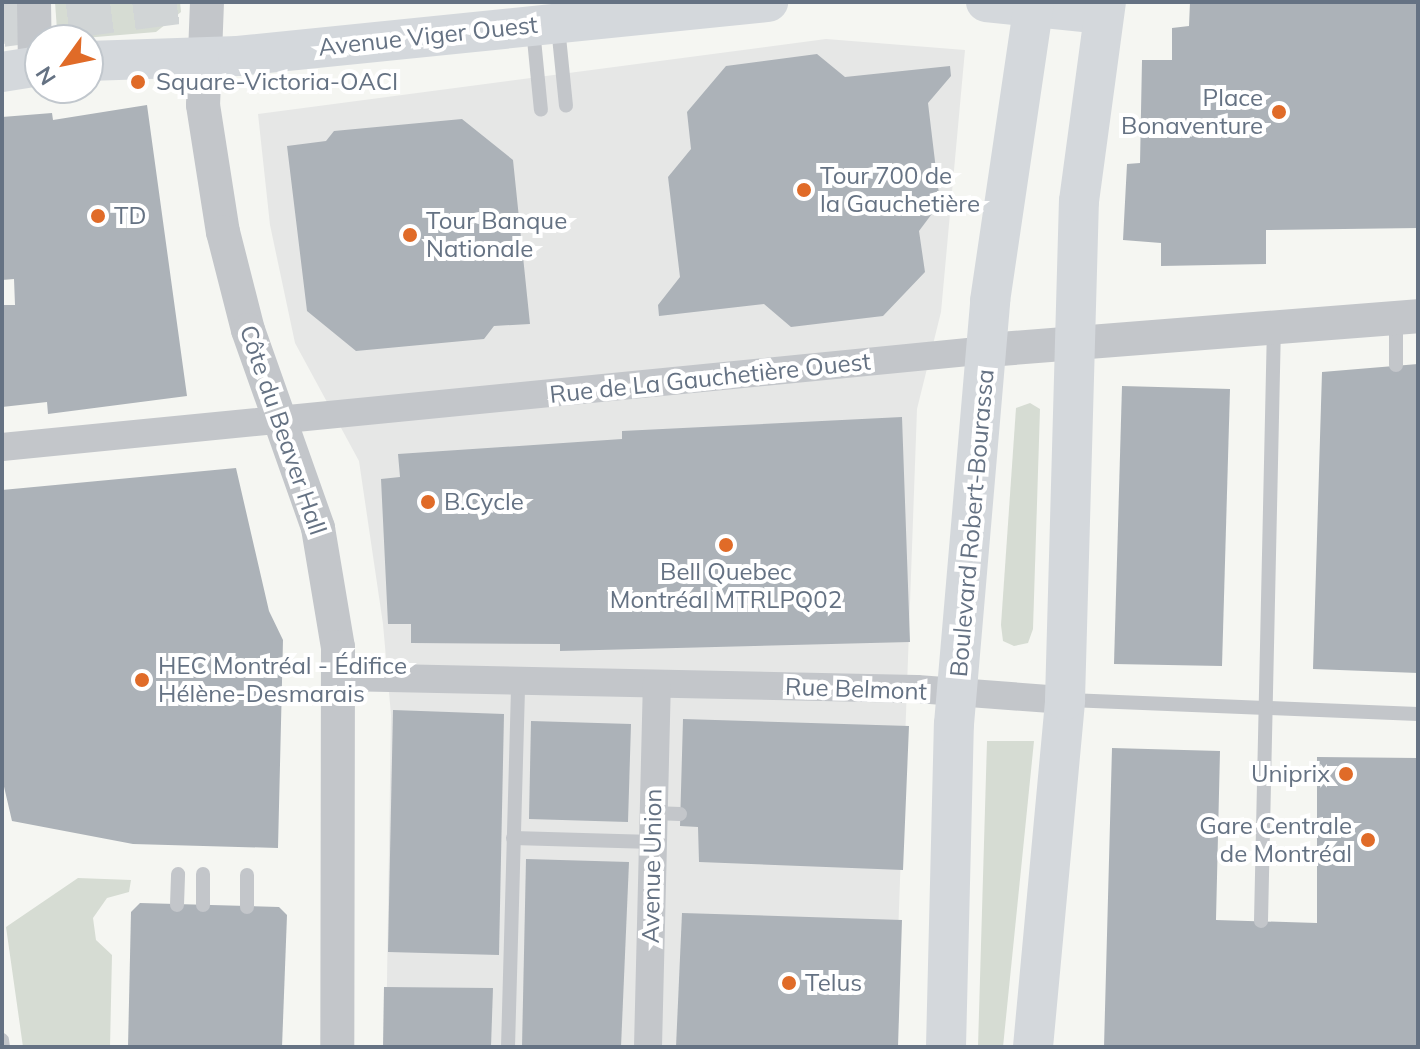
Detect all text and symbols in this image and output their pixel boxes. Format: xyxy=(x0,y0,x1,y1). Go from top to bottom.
street label: Avenue Viger Ouest xyxy=(317,10,539,62)
north arrow xyxy=(24,24,104,104)
text: N xyxy=(29,61,62,91)
place label: Square-Victoria-OACI xyxy=(156,68,398,96)
marker: Square-Victoria-OACI xyxy=(127,71,149,93)
place label: Place Bonaventure xyxy=(1121,84,1263,140)
marker: Place Bonaventure xyxy=(1270,103,1288,121)
place label: Tour 700 de la Gauchetière xyxy=(820,162,980,218)
marker: Tour 700 de la Gauchetière xyxy=(795,181,813,199)
place label: TD xyxy=(114,202,146,230)
marker: TD xyxy=(89,207,107,225)
place label: Tour Banque Nationale xyxy=(426,207,567,263)
marker: Tour Banque Nationale xyxy=(401,226,419,244)
street label: Côte du Beaver Hall xyxy=(234,321,332,539)
street label: Rue de La Gauchetière Ouest xyxy=(548,347,872,409)
street label: Boulevard Robert-Bourassa xyxy=(944,368,1000,678)
place label: B.Cycle xyxy=(444,488,524,516)
marker: B.Cycle xyxy=(419,493,437,511)
marker: Bell Quebec Montréal MTRLPQ02 xyxy=(717,536,735,554)
place label: Bell Quebec Montréal MTRLPQ02 xyxy=(610,558,842,614)
place label: HEC Montréal - Édifice Hélène-Desmarais xyxy=(158,652,407,708)
marker: HEC Montréal - Édifice Hélène-Desmarais xyxy=(133,671,151,689)
street label: Rue Belmont xyxy=(784,672,928,706)
place label: Uniprix xyxy=(1251,760,1330,788)
marker: Uniprix xyxy=(1337,765,1355,783)
street label: Avenue Union xyxy=(636,788,668,944)
place label: Gare Centrale de Montréal xyxy=(1199,812,1352,868)
marker: Gare Centrale de Montréal xyxy=(1359,831,1377,849)
place label: Telus xyxy=(805,969,862,997)
marker: Telus xyxy=(780,974,798,992)

